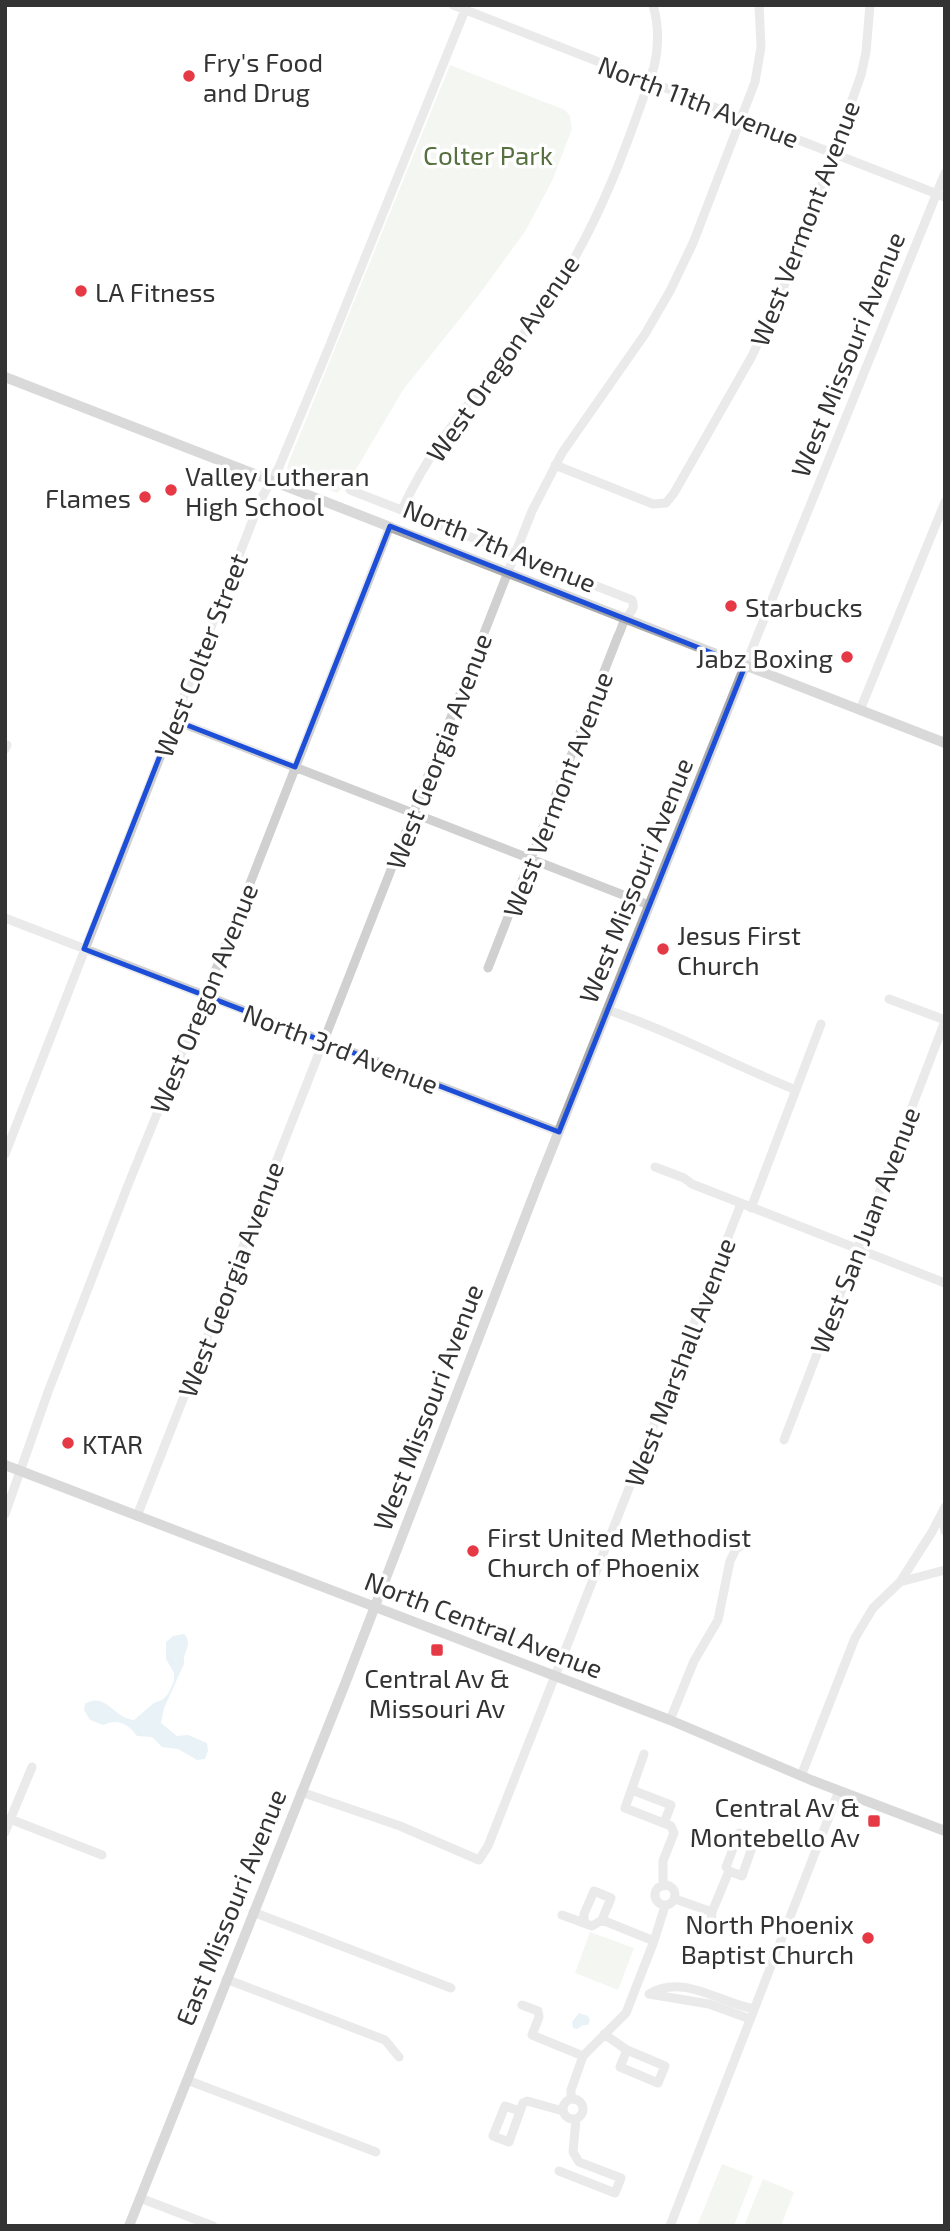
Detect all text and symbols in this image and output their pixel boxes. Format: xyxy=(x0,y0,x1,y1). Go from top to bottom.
place label: Fry's Food and Drug xyxy=(203,46,323,107)
street label: North 11th Avenue xyxy=(594,48,804,154)
marker: Fry's Food and Drug xyxy=(181,68,197,84)
street label: West Vermont Avenue xyxy=(743,96,865,350)
park label: Colter Park xyxy=(423,139,553,170)
street label: West Missouri Avenue xyxy=(784,227,910,481)
street label: West Oregon Avenue xyxy=(419,249,585,467)
place label: LA Fitness xyxy=(95,276,216,307)
marker: LA Fitness xyxy=(73,283,89,299)
place label: Valley Lutheran High School xyxy=(185,460,370,521)
place label: Flames xyxy=(45,482,131,513)
marker: Valley Lutheran High School xyxy=(163,482,179,498)
marker: Flames xyxy=(137,489,153,505)
street label: North 7th Avenue xyxy=(399,492,601,598)
street label: West Colter Street xyxy=(147,549,253,761)
place label: Starbucks xyxy=(745,591,863,622)
marker: Starbucks xyxy=(723,598,739,614)
street label: West Georgia Avenue xyxy=(379,629,497,873)
place label: Jabz Boxing xyxy=(696,642,833,673)
marker: Jabz Boxing xyxy=(839,649,855,665)
street label: West Vermont Avenue xyxy=(496,667,618,921)
street label: West Missouri Avenue xyxy=(572,753,698,1007)
street label: West Oregon Avenue xyxy=(143,879,263,1117)
place label: Jesus First Church xyxy=(677,919,801,980)
marker: Jesus First Church xyxy=(655,941,671,957)
street label: North 3rd Avenue xyxy=(239,997,443,1099)
street label: West San Juan Avenue xyxy=(803,1102,925,1358)
street label: West Georgia Avenue xyxy=(171,1157,289,1401)
street label: West Marshall Avenue xyxy=(617,1233,741,1491)
street label: West Missouri Avenue xyxy=(366,1279,488,1535)
place label: KTAR xyxy=(82,1428,143,1459)
marker: KTAR xyxy=(60,1435,76,1451)
place label: First United Methodist Church of Phoenix xyxy=(487,1521,751,1582)
marker: First United Methodist Church of Phoenix xyxy=(465,1543,481,1559)
street label: North Central Avenue xyxy=(361,1564,607,1684)
marker: Central Av & Missouri Av xyxy=(429,1642,445,1658)
place label: Central Av & Missouri Av xyxy=(364,1662,510,1723)
street label: East Missouri Avenue xyxy=(168,1784,292,2030)
place label: Central Av & Montebello Av xyxy=(690,1791,860,1852)
marker: Central Av & Montebello Av xyxy=(866,1813,882,1829)
place label: North Phoenix Baptist Church xyxy=(681,1908,854,1969)
marker: North Phoenix Baptist Church xyxy=(860,1930,876,1946)

